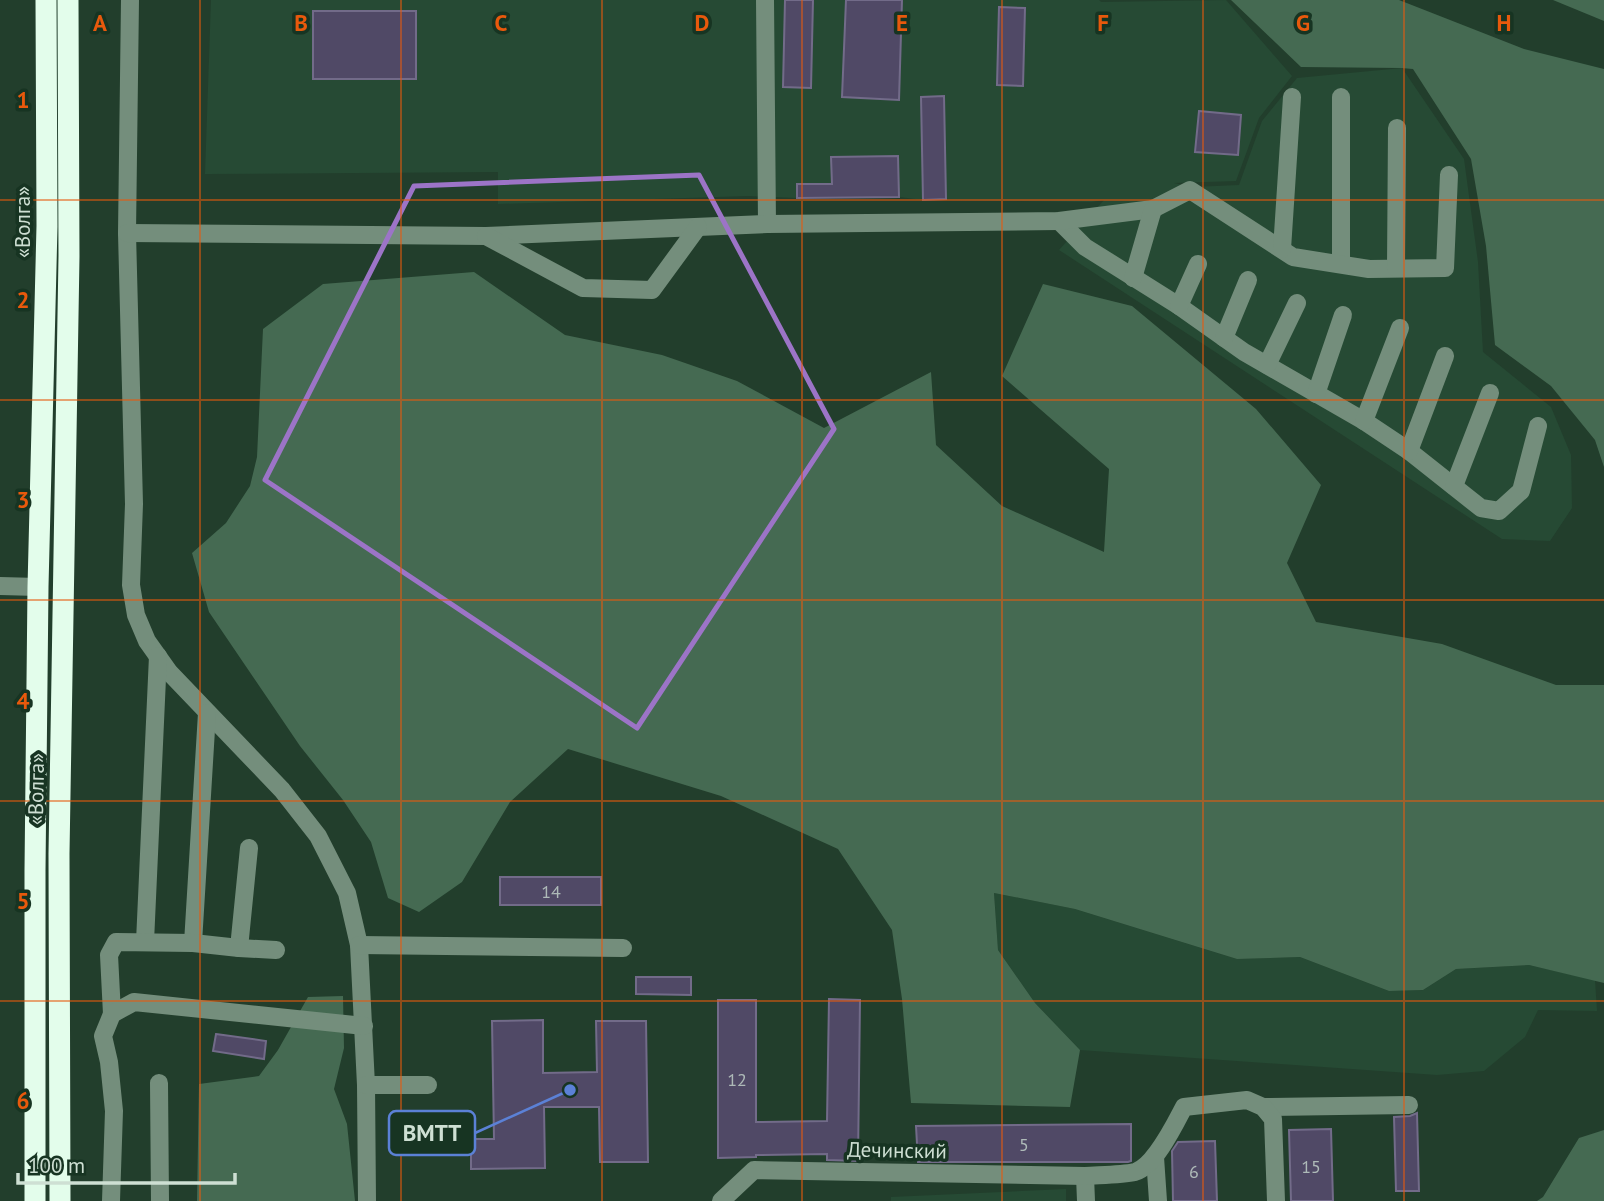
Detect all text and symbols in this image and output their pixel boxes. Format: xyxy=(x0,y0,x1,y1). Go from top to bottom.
text: A xyxy=(93,8,107,37)
text: B xyxy=(294,8,308,37)
text: C xyxy=(495,8,508,37)
text: D xyxy=(695,8,709,37)
text: E xyxy=(896,8,908,37)
text: F xyxy=(1097,8,1109,37)
text: G xyxy=(1296,8,1310,37)
text: H xyxy=(1497,8,1511,37)
text: 1 xyxy=(16,85,30,114)
street label: «Волга» xyxy=(9,186,36,258)
text: 2 xyxy=(16,285,30,314)
text: 3 xyxy=(16,485,30,514)
text: 4 xyxy=(16,686,30,715)
street label: «Волга» xyxy=(22,753,50,825)
house number: 14 xyxy=(541,880,561,903)
text: 5 xyxy=(16,886,30,915)
house number: 12 xyxy=(727,1068,747,1091)
text: 6 xyxy=(16,1086,30,1115)
callout: ВМТТ xyxy=(389,1111,475,1155)
text: ВМТТ xyxy=(403,1118,461,1147)
house number: 5 xyxy=(1019,1133,1029,1156)
street label: Дечинский xyxy=(847,1136,947,1164)
scale bar xyxy=(18,1142,234,1186)
text: 100 m xyxy=(28,1152,85,1179)
house number: 15 xyxy=(1301,1155,1321,1178)
house number: 6 xyxy=(1189,1160,1199,1183)

